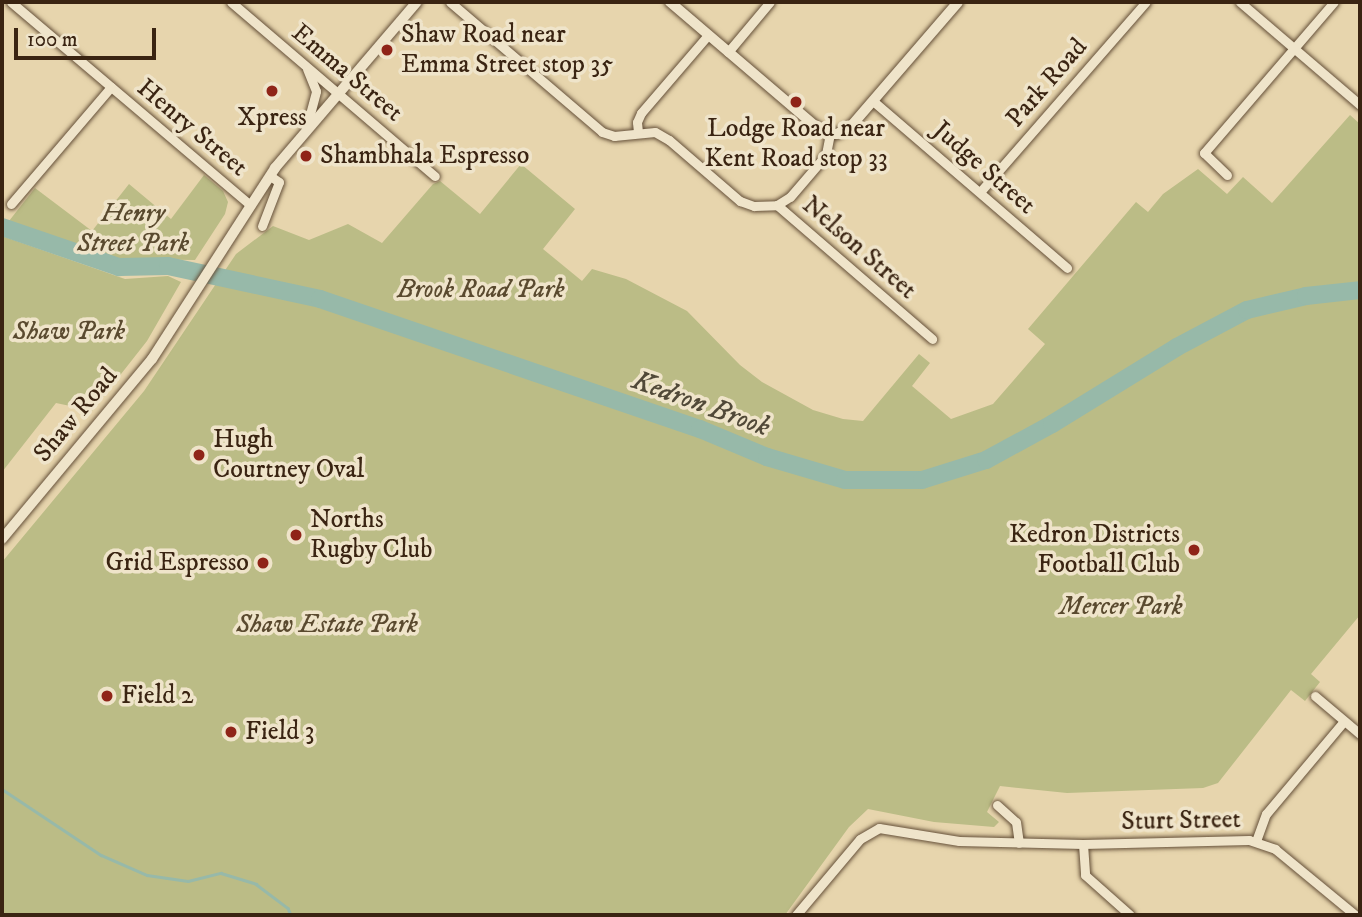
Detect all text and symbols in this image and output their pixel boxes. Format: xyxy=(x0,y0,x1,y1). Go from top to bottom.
scale bar xyxy=(18,14,159,58)
street label: Emma Street xyxy=(285,17,409,129)
place label: Shaw Road near Emma Street stop 35 xyxy=(401,19,613,80)
text: 100 m xyxy=(27,27,78,53)
street label: Park Road xyxy=(1000,32,1094,134)
marker: Shaw Road near Emma Street stop 35 xyxy=(379,42,395,58)
street label: Henry Street xyxy=(130,73,254,183)
marker: Xpress xyxy=(264,83,280,99)
marker: Lodge Road near Kent Road stop 33 xyxy=(788,94,804,110)
place label: Xpress xyxy=(237,102,307,134)
place label: Lodge Road near Kent Road stop 33 xyxy=(704,113,888,174)
street label: Judge Street xyxy=(926,115,1042,221)
place label: Shambhala Espresso xyxy=(320,140,529,172)
marker: Shambhala Espresso xyxy=(298,148,314,164)
street label: Nelson Street xyxy=(795,190,923,306)
park label: Henry Street Park xyxy=(77,198,189,260)
park label: Brook Road Park xyxy=(397,274,565,306)
park label: Shaw Park xyxy=(13,316,125,348)
street label: Shaw Road xyxy=(27,361,125,469)
water label: Kedron Brook xyxy=(628,364,774,444)
place label: Hugh Courtney Oval xyxy=(213,424,364,486)
marker: Hugh Courtney Oval xyxy=(191,447,207,463)
place label: Norths Rugby Club xyxy=(310,504,432,566)
place label: Kedron Districts Football Club xyxy=(1009,519,1180,580)
marker: Norths Rugby Club xyxy=(288,527,304,543)
marker: Kedron Districts Football Club xyxy=(1186,542,1202,558)
place label: Grid Espresso xyxy=(105,547,249,579)
marker: Grid Espresso xyxy=(255,555,271,571)
park label: Mercer Park xyxy=(1059,591,1183,623)
park label: Shaw Estate Park xyxy=(236,609,418,641)
place label: Field 2 xyxy=(121,680,194,712)
marker: Field 2 xyxy=(99,688,115,704)
place label: Field 3 xyxy=(245,716,314,748)
marker: Field 3 xyxy=(223,724,239,740)
street label: Sturt Street xyxy=(1121,804,1241,838)

